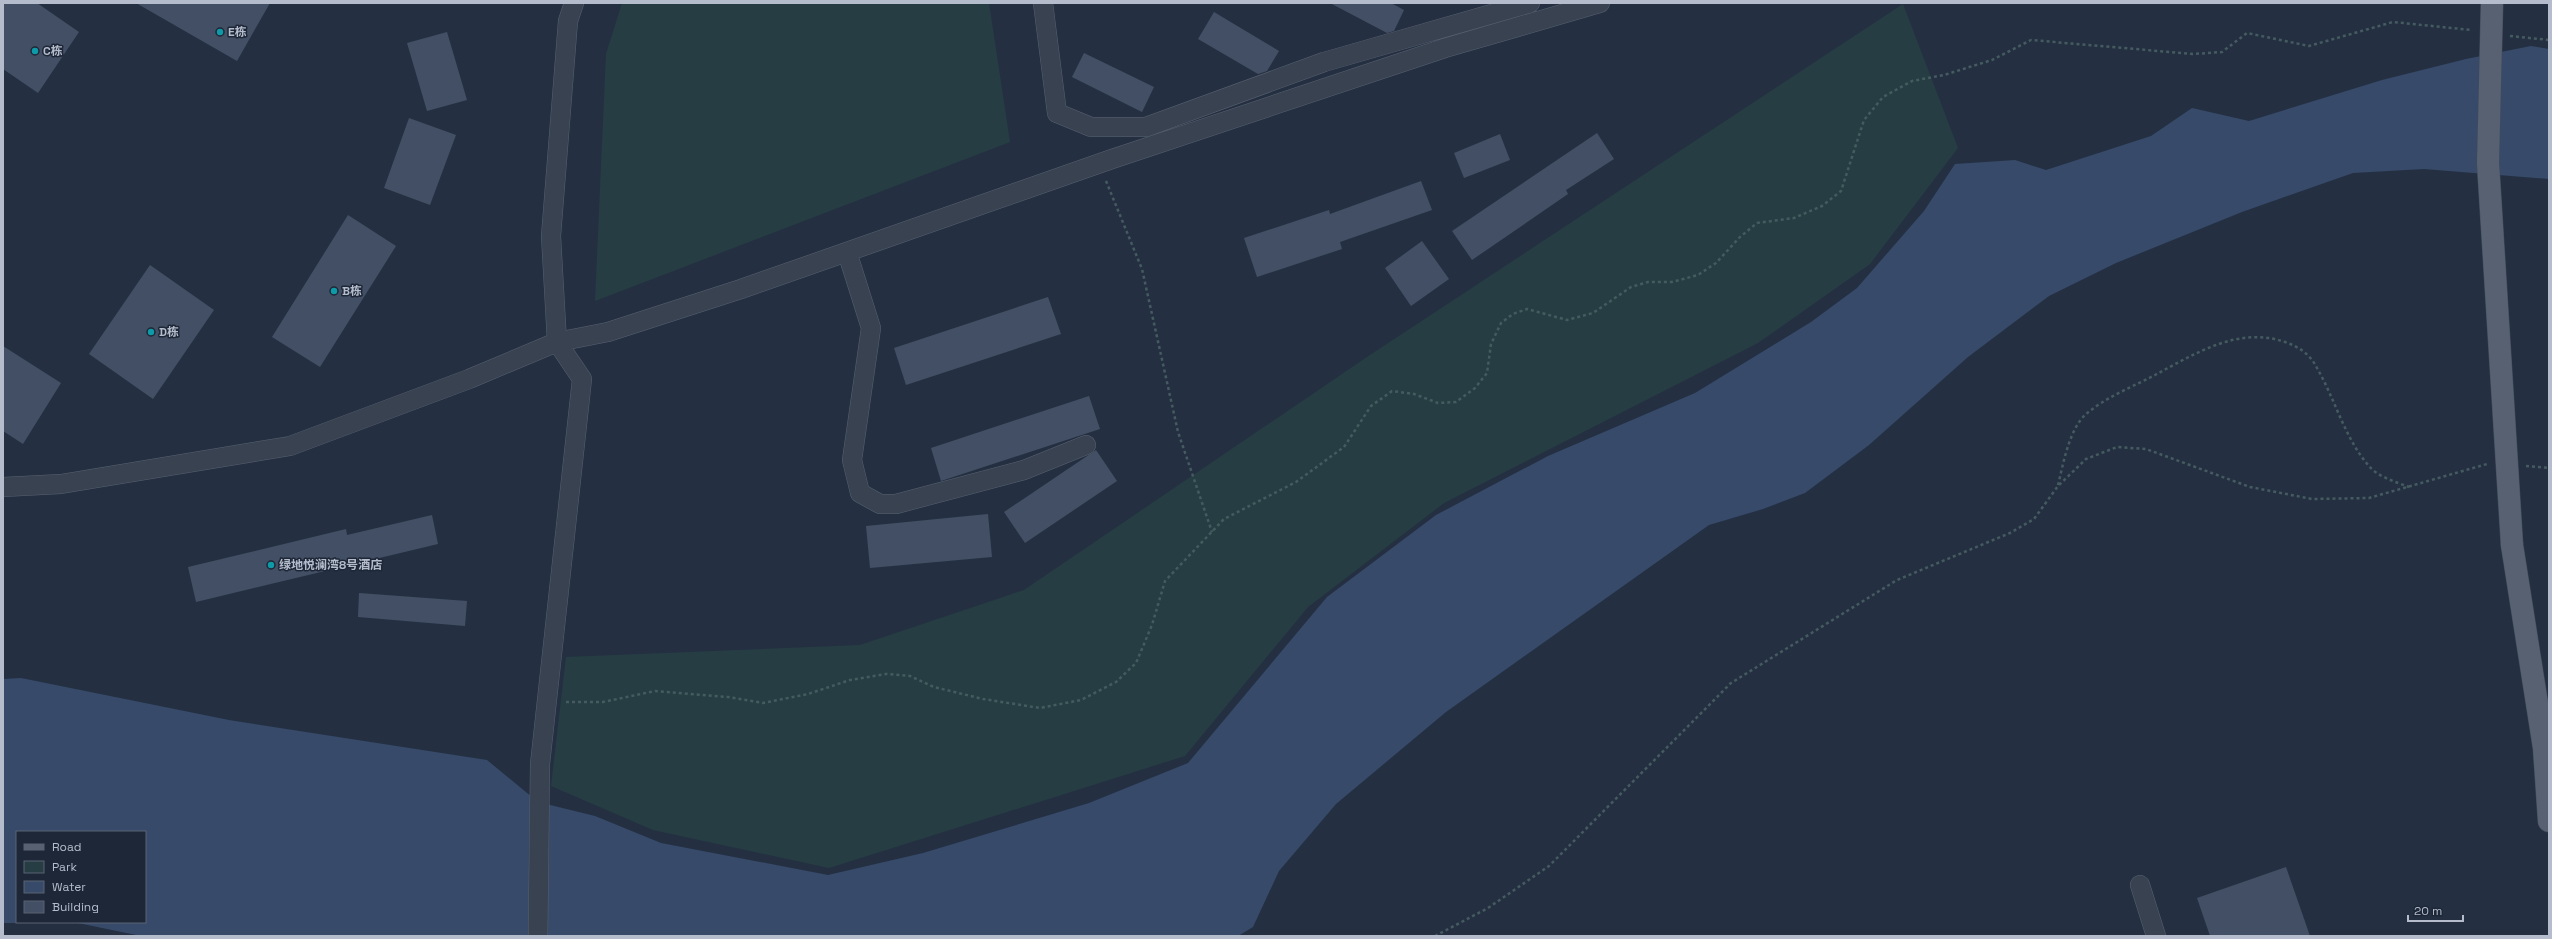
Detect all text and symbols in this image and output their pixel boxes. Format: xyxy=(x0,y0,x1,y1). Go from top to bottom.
place label: E栋 xyxy=(228,24,247,40)
marker: E栋 xyxy=(215,27,225,37)
place label: C栋 xyxy=(43,43,63,59)
marker: C栋 xyxy=(30,46,40,56)
place label: B栋 xyxy=(342,283,362,299)
marker: B栋 xyxy=(329,286,339,296)
place label: D栋 xyxy=(159,324,179,340)
marker: D栋 xyxy=(146,327,156,337)
place label: 绿地悦澜湾8号酒店 xyxy=(279,557,382,573)
marker: 绿地悦澜湾8号酒店 xyxy=(266,560,276,570)
legend xyxy=(16,831,146,923)
text: Road xyxy=(52,839,81,855)
text: Park xyxy=(52,859,77,875)
text: Water xyxy=(52,879,86,895)
scale bar xyxy=(2408,897,2463,923)
text: Building xyxy=(52,899,99,915)
text: 20 m xyxy=(2414,903,2442,919)

